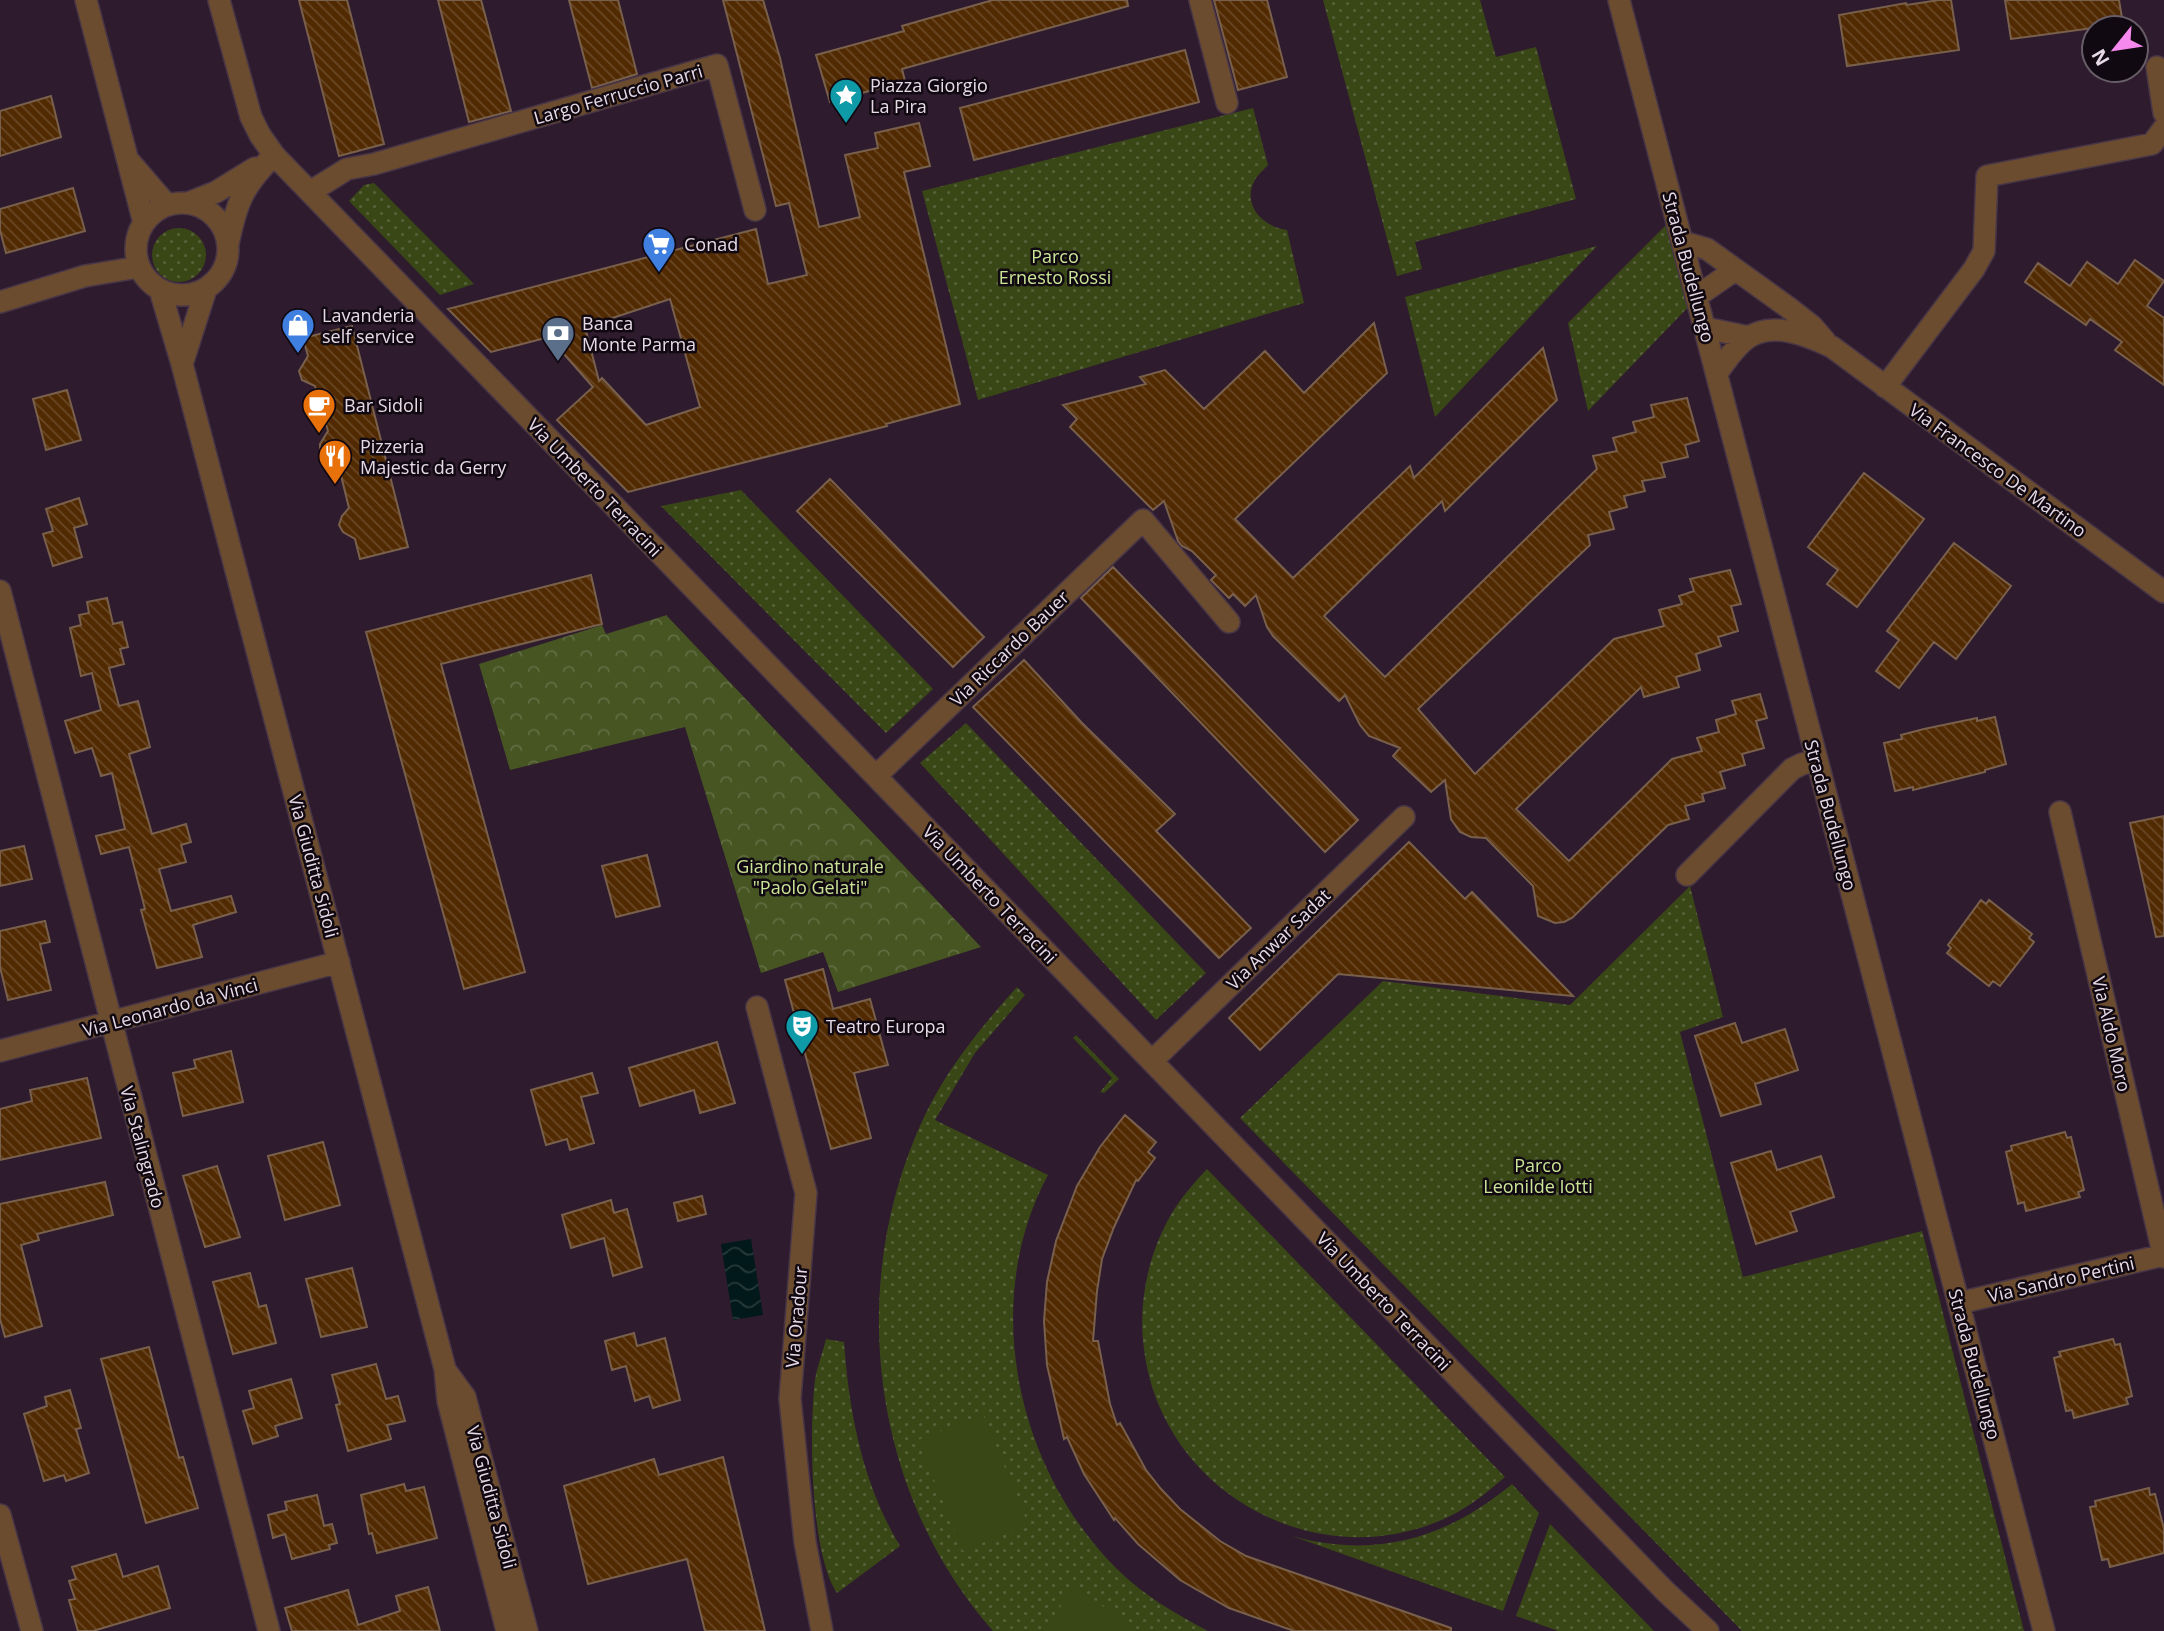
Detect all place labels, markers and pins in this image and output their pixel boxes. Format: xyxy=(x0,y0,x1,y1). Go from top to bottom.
place label: Piazza Giorgio La Pira xyxy=(870,73,988,118)
place icon: Piazza Giorgio La Pira xyxy=(827,76,865,125)
supermarket icon: Conad xyxy=(640,225,678,274)
place label: Conad xyxy=(684,232,738,256)
place label: Lavanderia self service xyxy=(322,303,414,348)
shop icon: Lavanderia self service xyxy=(279,306,317,355)
place label: Banca Monte Parma xyxy=(582,311,696,356)
bank icon: Banca Monte Parma xyxy=(539,314,577,363)
cafe icon: Bar Sidoli xyxy=(300,386,338,435)
place label: Bar Sidoli xyxy=(344,393,423,417)
place label: Pizzeria Majestic da Gerry xyxy=(360,434,507,479)
restaurant icon: Pizzeria Majestic da Gerry xyxy=(316,437,354,486)
theatre icon: Teatro Europa xyxy=(783,1007,821,1056)
place label: Teatro Europa xyxy=(826,1014,946,1038)

